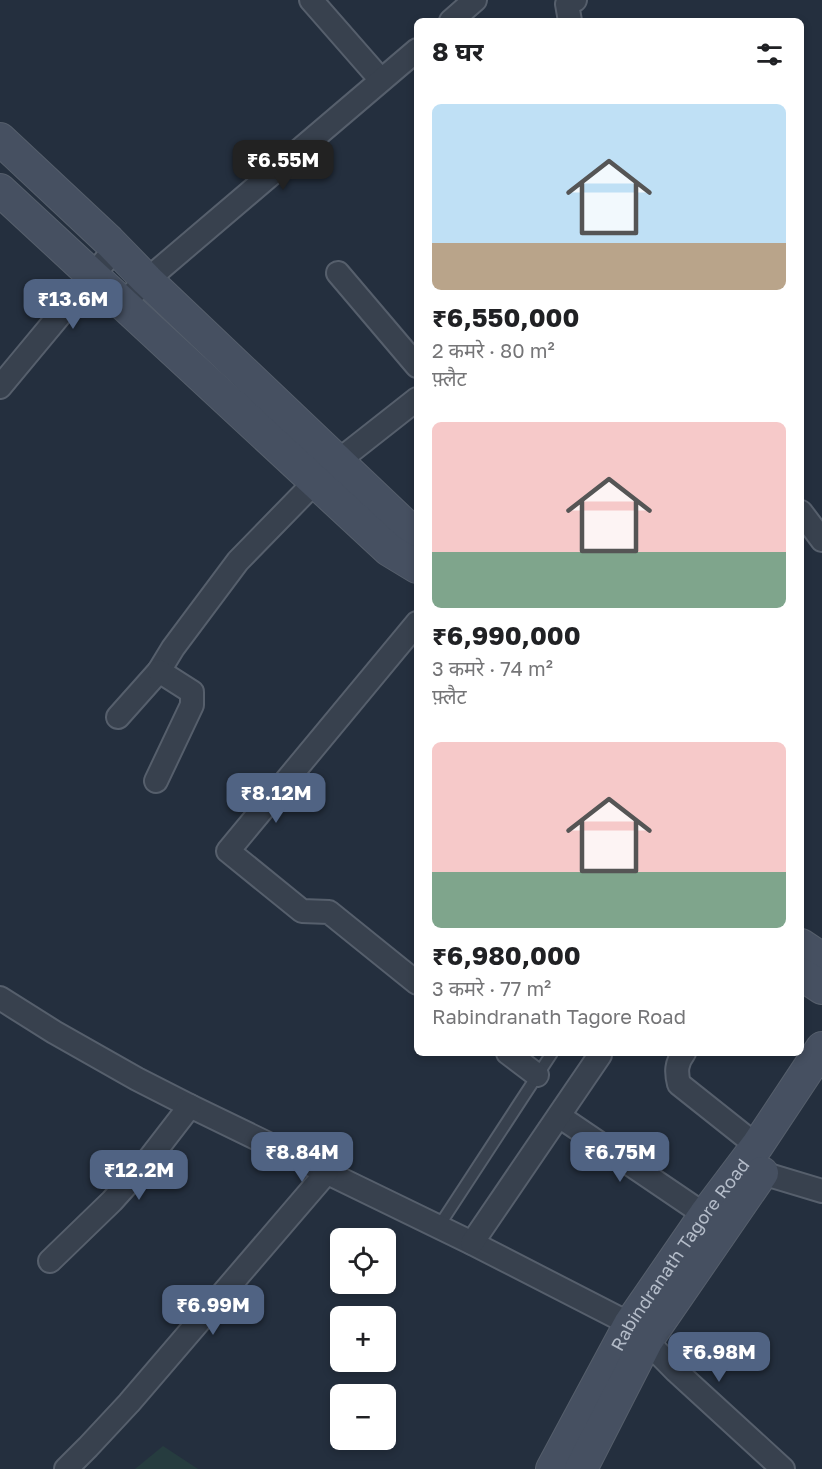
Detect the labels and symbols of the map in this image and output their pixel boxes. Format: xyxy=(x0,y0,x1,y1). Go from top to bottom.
pin: ₹6.55M xyxy=(234,140,332,191)
pin: ₹13.6M xyxy=(24,279,122,330)
pin: ₹8.12M xyxy=(227,773,325,824)
pin: ₹8.84M xyxy=(253,1132,351,1183)
pin: ₹6.75M xyxy=(571,1132,669,1183)
pin: ₹12.2M xyxy=(90,1150,188,1201)
street label: Rabindranath Tagore Road xyxy=(606,1154,754,1354)
pin: ₹6.99M xyxy=(164,1285,262,1336)
pin: ₹6.98M xyxy=(670,1332,768,1383)

